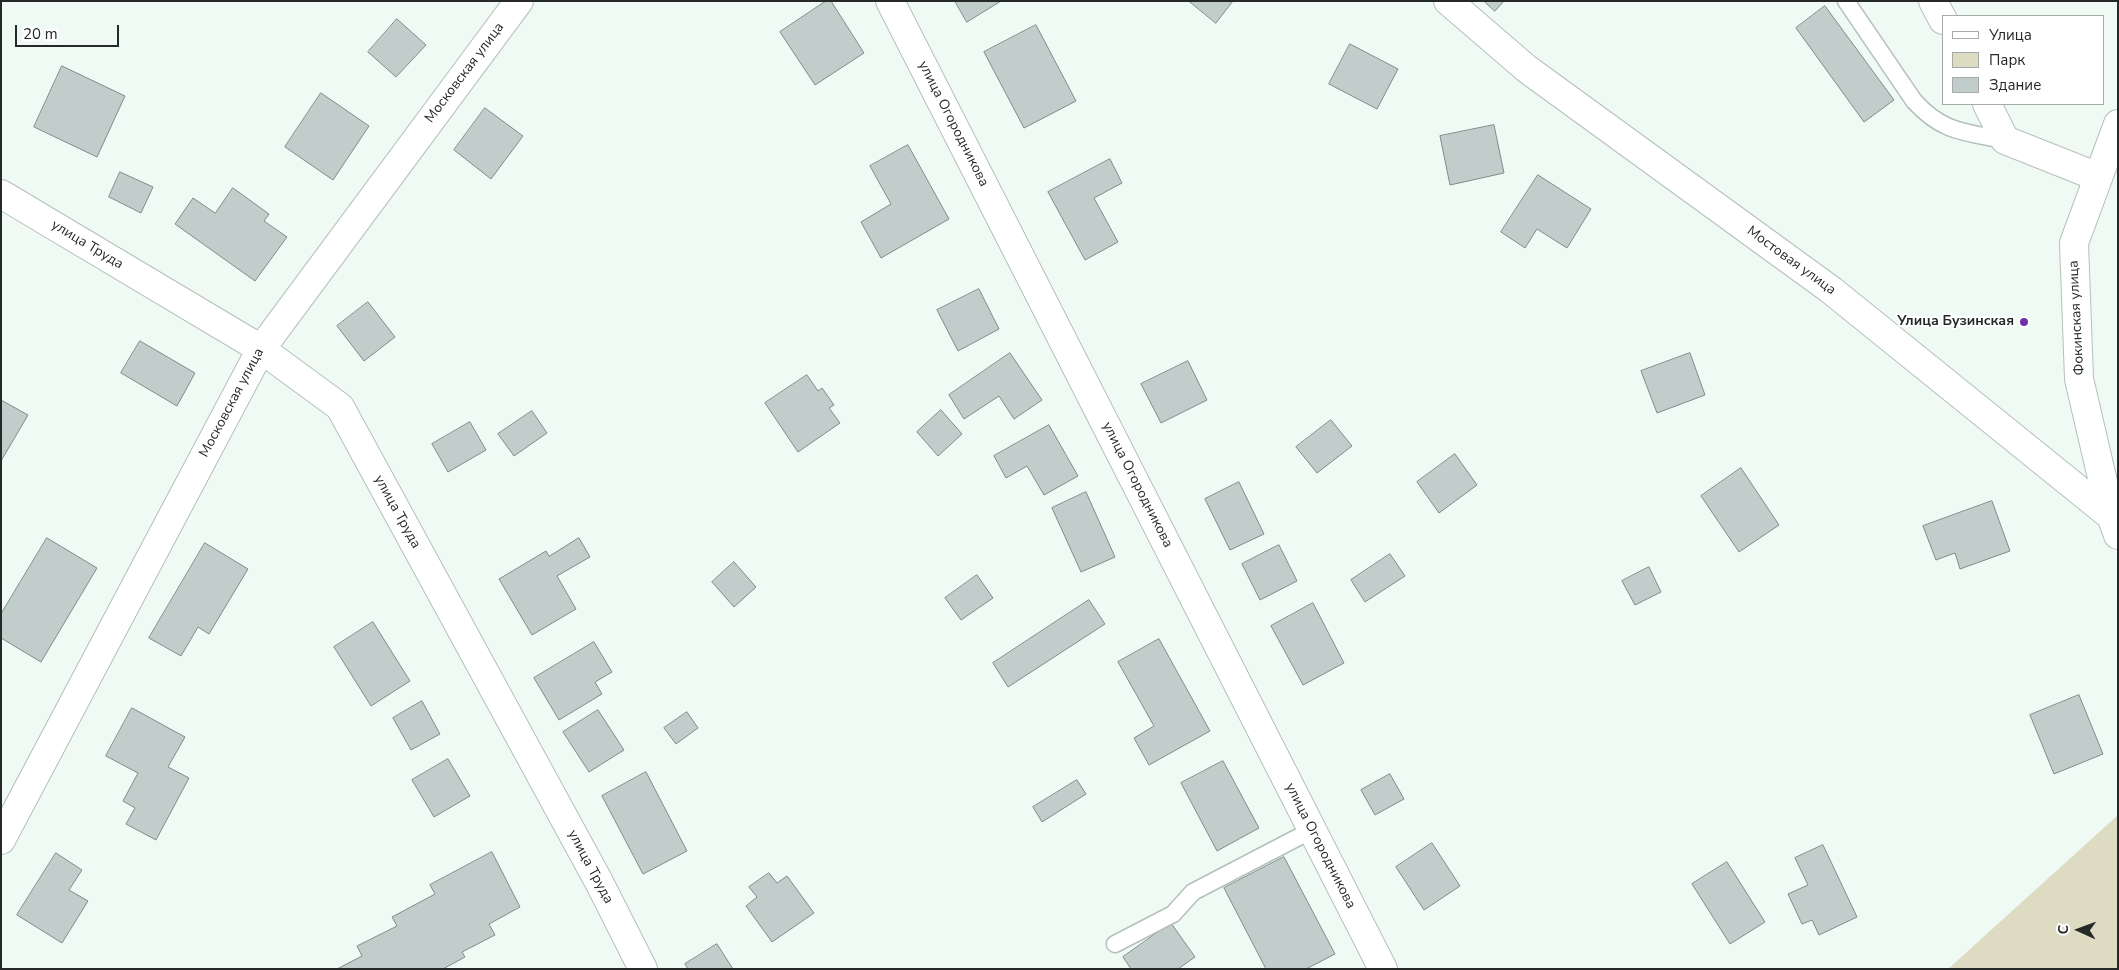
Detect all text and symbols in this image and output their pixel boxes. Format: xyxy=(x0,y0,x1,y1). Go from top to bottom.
scale bar xyxy=(18,15,121,47)
legend xyxy=(1942,15,2104,105)
street label: Московская улица xyxy=(422,20,508,126)
text: 20 m xyxy=(23,24,58,44)
text: Улица xyxy=(1989,25,2032,45)
text: Парк xyxy=(1989,50,2025,70)
street label: улица Огородникова xyxy=(914,58,992,190)
text: Здание xyxy=(1989,75,2041,95)
street label: улица Труда xyxy=(48,217,126,273)
street label: Мостовая улица xyxy=(1743,223,1839,299)
street label: Фокинская улица xyxy=(2066,260,2088,376)
place label: Улица Бузинская xyxy=(1897,314,2014,330)
marker: Улица Бузинская xyxy=(2018,316,2030,328)
street label: Московская улица xyxy=(196,346,268,460)
street label: улица Огородникова xyxy=(1098,419,1176,551)
street label: улица Труда xyxy=(370,472,424,552)
street label: улица Огородникова xyxy=(1281,780,1359,912)
street label: улица Труда xyxy=(564,827,616,907)
north arrow xyxy=(2054,905,2104,955)
text: С xyxy=(2054,924,2073,935)

